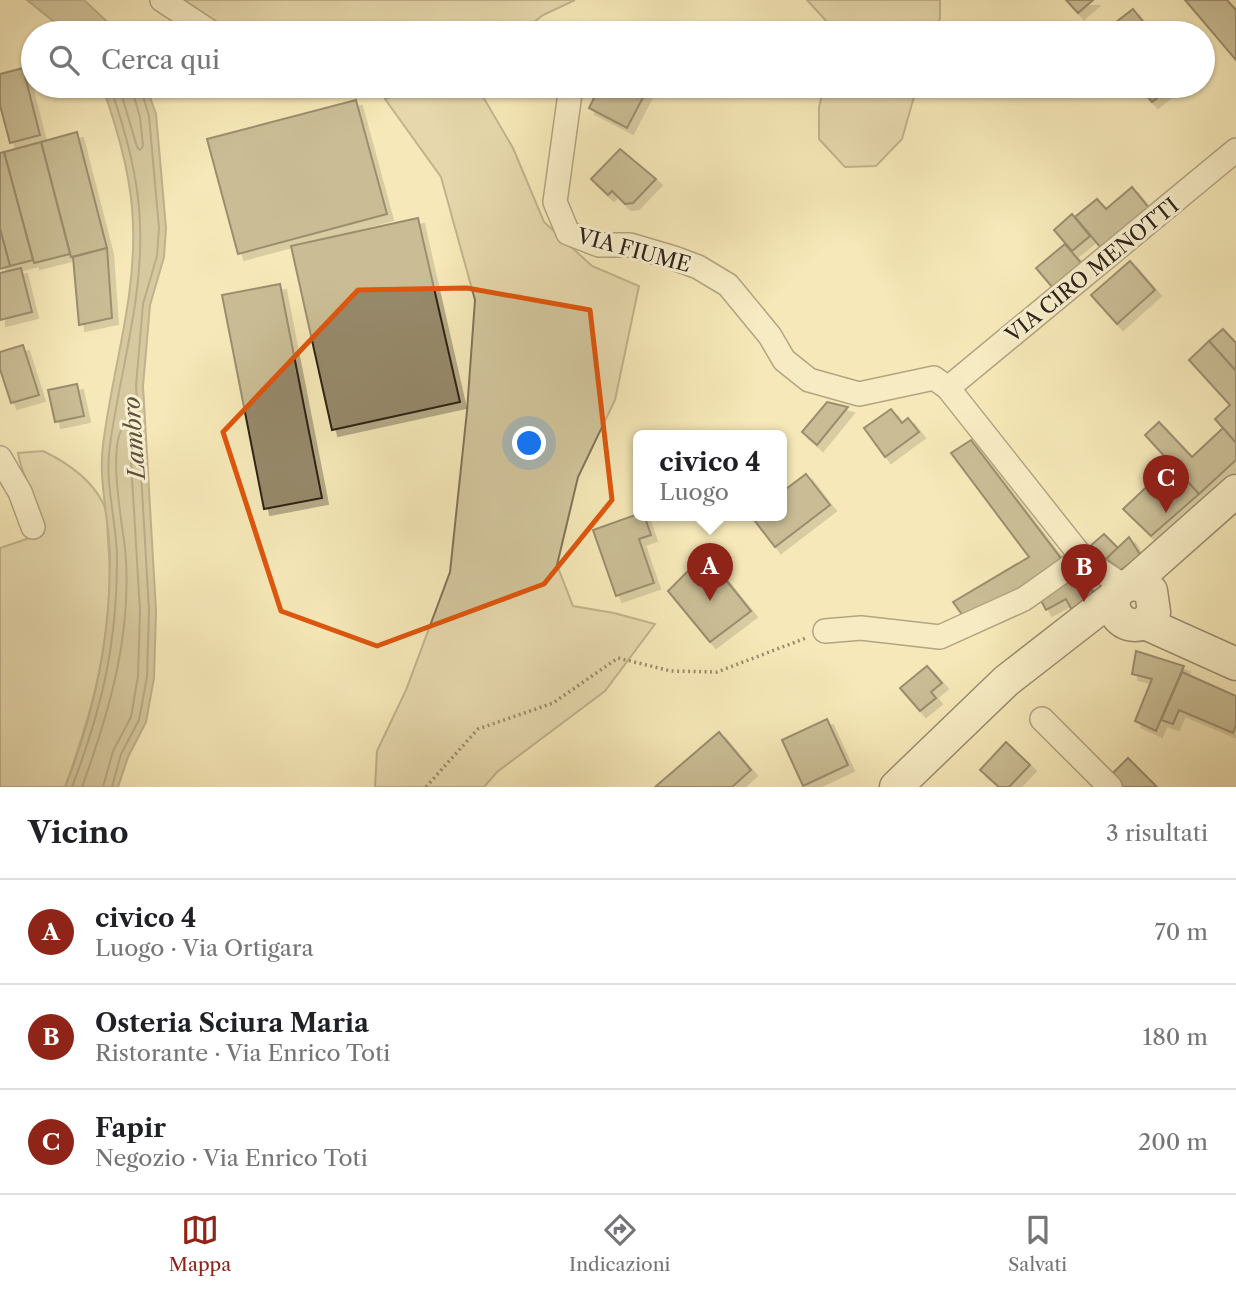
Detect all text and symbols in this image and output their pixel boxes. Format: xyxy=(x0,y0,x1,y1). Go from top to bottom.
search box xyxy=(21,21,1215,98)
icon: search xyxy=(45,41,83,79)
text: Cerca qui xyxy=(101,44,220,76)
street label: VIA CIRO MENOTTI xyxy=(1000,193,1184,348)
street label: VIA FIUME xyxy=(573,223,694,277)
water label: Lambro xyxy=(117,395,151,482)
your location xyxy=(512,426,546,460)
popup xyxy=(633,430,787,521)
text: civico 4 xyxy=(659,446,761,478)
pin: C xyxy=(1143,455,1189,513)
text: Luogo xyxy=(659,478,729,506)
pin: A xyxy=(687,543,733,601)
pin: B xyxy=(1061,544,1107,602)
text: Vicino xyxy=(28,814,128,851)
text: 3 risultati xyxy=(1106,819,1208,847)
text: civico 4 xyxy=(95,902,196,934)
text: A xyxy=(42,918,60,946)
text: 70 m xyxy=(1155,918,1208,946)
text: Luogo · Via Ortigara xyxy=(95,934,314,962)
text: Osteria Sciura Maria xyxy=(95,1007,369,1039)
text: B xyxy=(42,1023,60,1051)
text: 180 m xyxy=(1143,1023,1208,1051)
text: Ristorante · Via Enrico Toti xyxy=(95,1039,390,1067)
text: Fapir xyxy=(95,1112,166,1144)
text: C xyxy=(42,1128,60,1156)
text: 200 m xyxy=(1138,1128,1208,1156)
text: Negozio · Via Enrico Toti xyxy=(95,1144,368,1172)
tab: Mappa xyxy=(169,1211,231,1276)
tab: Indicazioni xyxy=(569,1211,670,1276)
tab: Salvati xyxy=(1008,1211,1067,1276)

